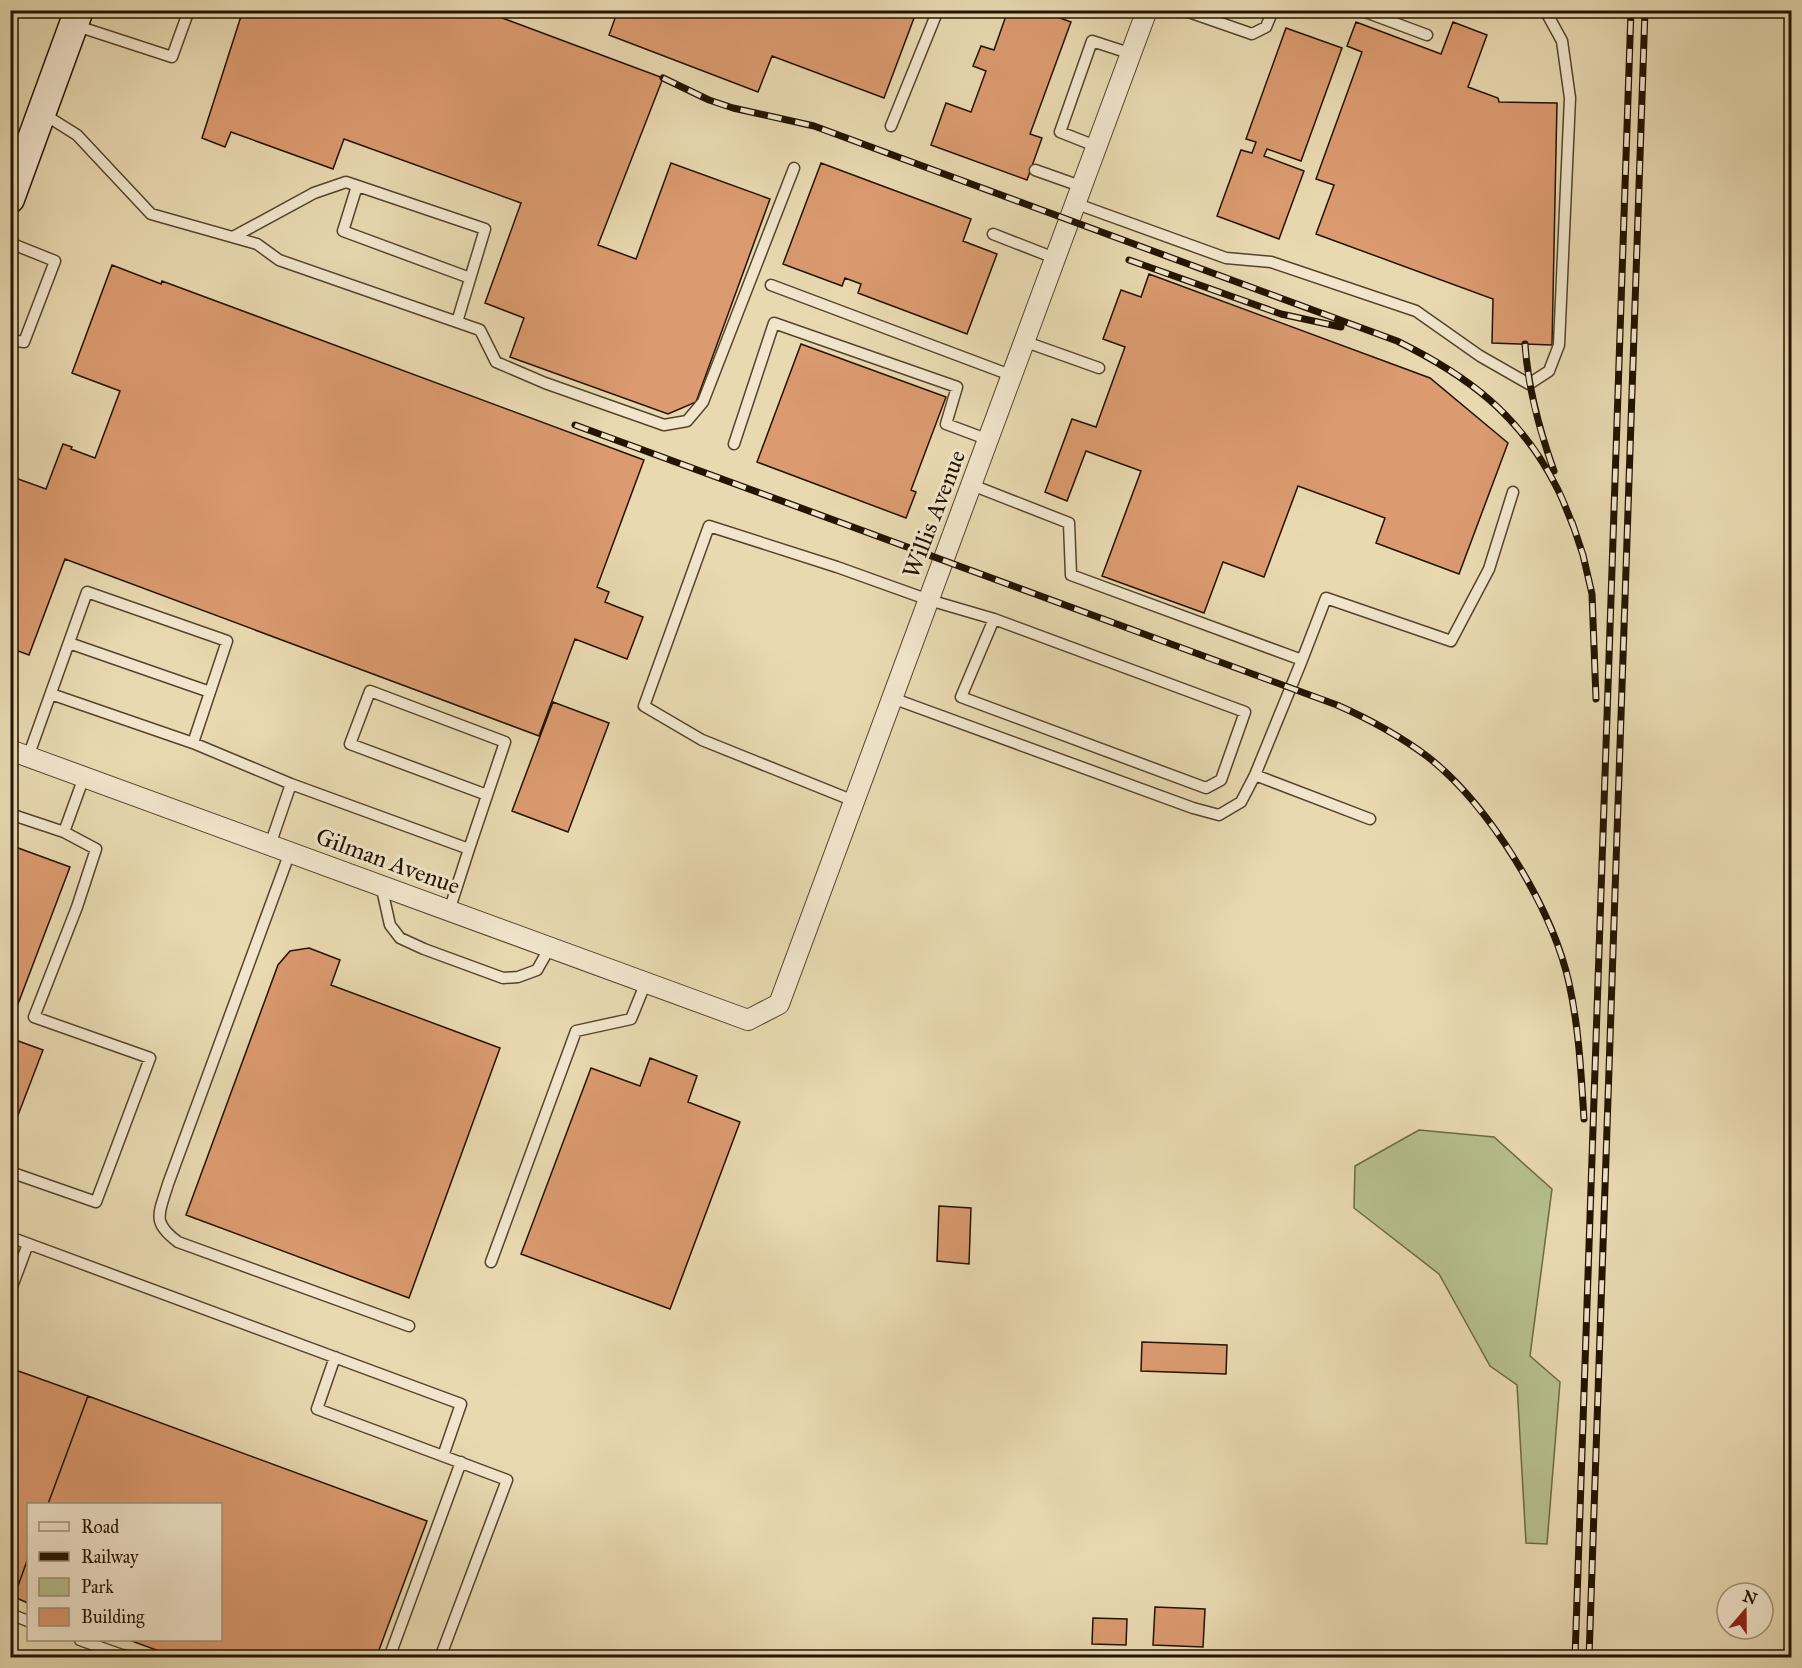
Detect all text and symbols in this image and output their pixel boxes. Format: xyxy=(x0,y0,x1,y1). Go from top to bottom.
street label: Willis Avenue xyxy=(896,446,972,582)
street label: Gilman Avenue xyxy=(312,821,464,901)
legend xyxy=(27,1503,222,1641)
text: Road xyxy=(81,1516,119,1538)
text: Railway xyxy=(81,1546,139,1568)
text: Park xyxy=(81,1576,114,1598)
north arrow xyxy=(1715,1581,1775,1641)
text: N xyxy=(1740,1586,1760,1609)
text: Building xyxy=(81,1606,145,1629)

